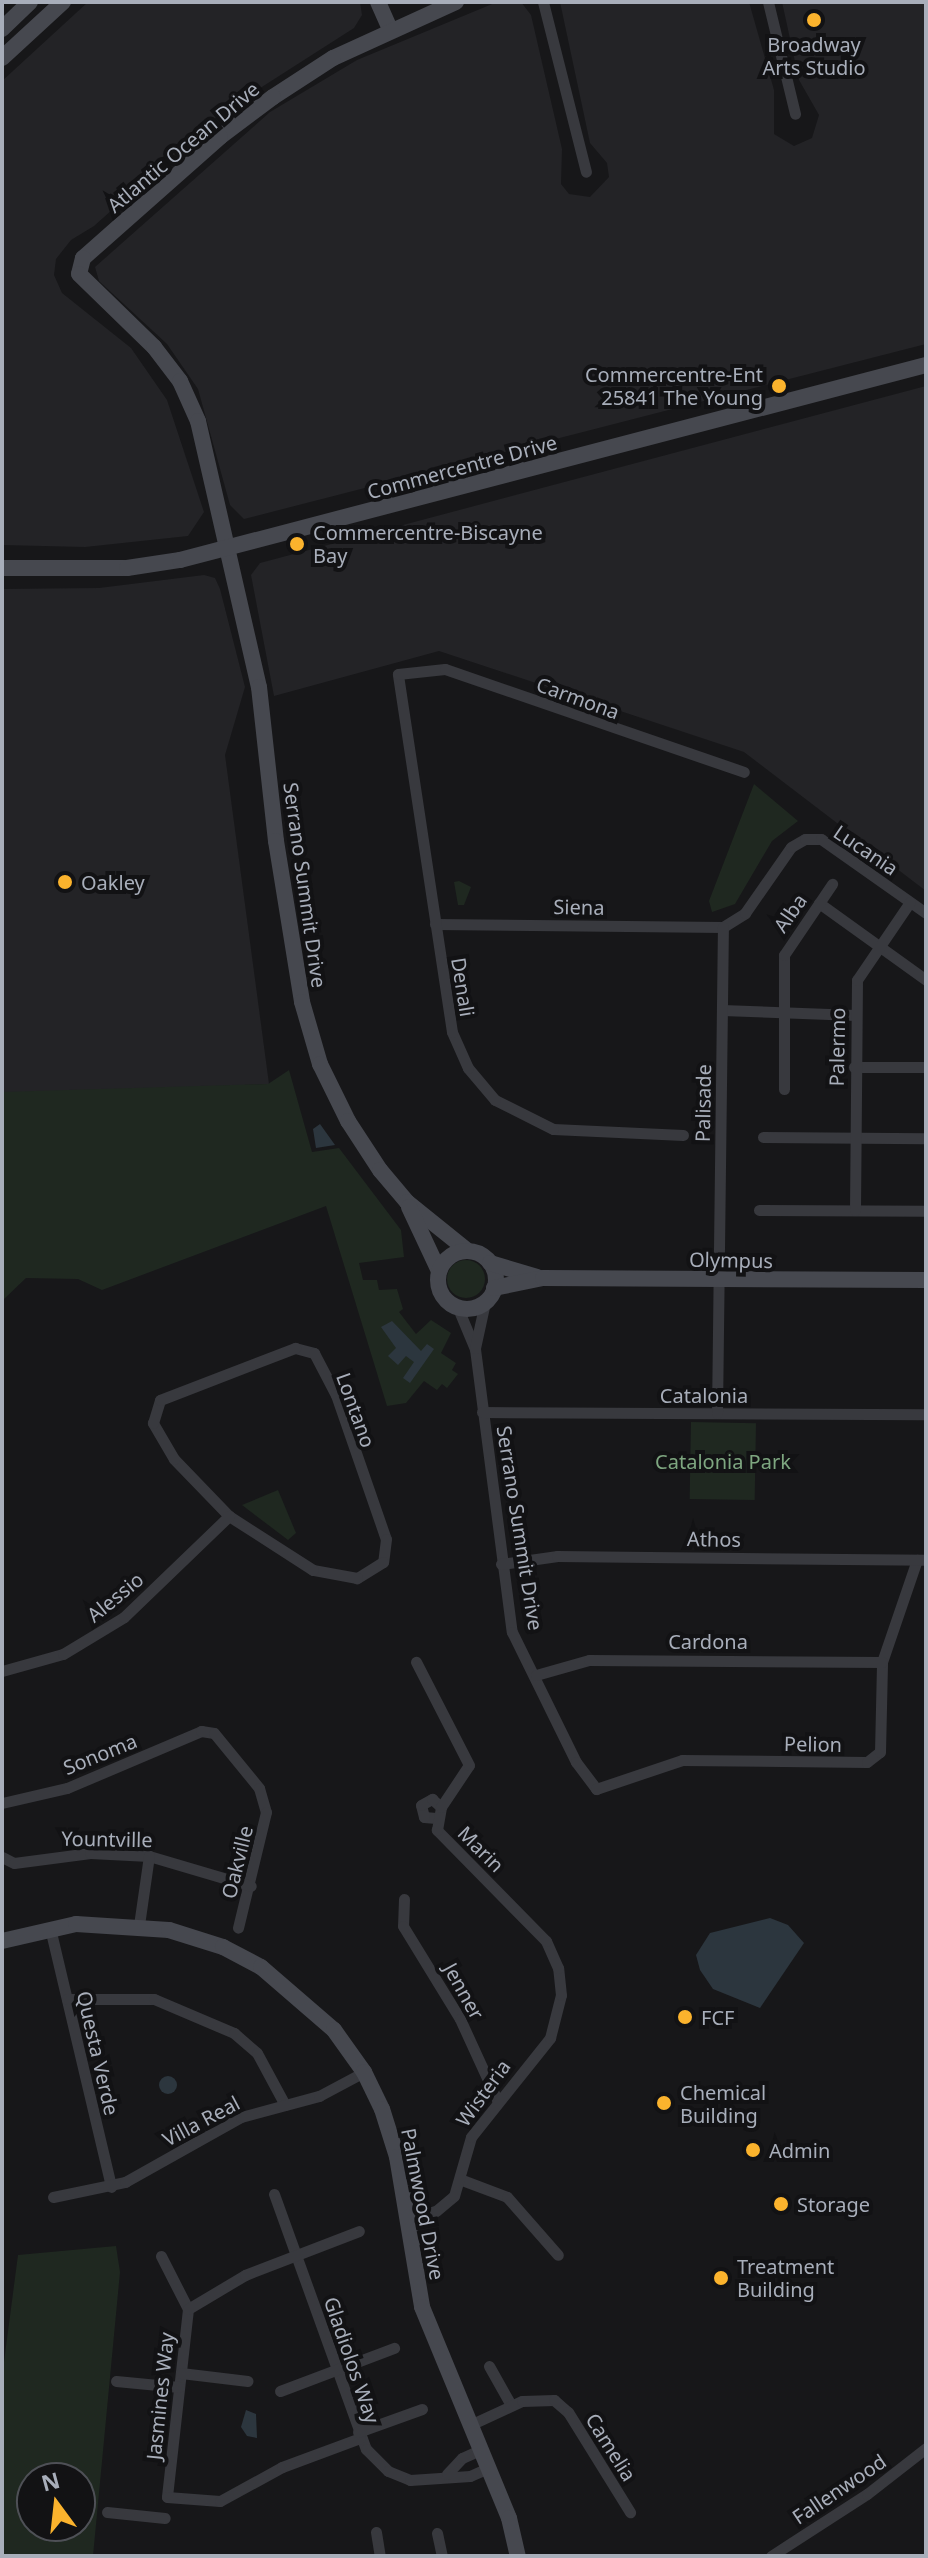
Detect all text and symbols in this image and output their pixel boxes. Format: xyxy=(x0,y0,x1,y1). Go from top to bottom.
marker: Broadway Arts Studio xyxy=(805,11,823,29)
place label: Broadway Arts Studio xyxy=(762,32,866,79)
street label: Atlantic Ocean Drive xyxy=(102,77,264,217)
place label: Commercentre-Ent 25841 The Young xyxy=(585,362,763,409)
marker: Commercentre-Ent 25841 The Young xyxy=(770,377,788,395)
street label: Commercentre Drive xyxy=(364,430,560,504)
place label: Commercentre-Biscayne Bay xyxy=(313,520,543,567)
marker: Commercentre-Biscayne Bay xyxy=(288,535,306,553)
street label: Carmona xyxy=(533,672,623,724)
street label: Serrano Summit Drive xyxy=(279,781,331,989)
street label: Lucania xyxy=(829,820,903,880)
place label: Oakley xyxy=(81,870,145,894)
marker: Oakley xyxy=(56,873,74,891)
street label: Alba xyxy=(768,889,812,937)
street label: Siena xyxy=(553,895,605,919)
street label: Denali xyxy=(446,956,480,1018)
street label: Palermo xyxy=(824,1007,850,1087)
street label: Palisade xyxy=(690,1064,716,1142)
street label: Olympus xyxy=(689,1247,773,1273)
street label: Lontano xyxy=(331,1369,381,1451)
street label: Catalonia xyxy=(660,1383,748,1407)
street label: Serrano Summit Drive xyxy=(492,1424,548,1632)
park label: Catalonia Park xyxy=(655,1449,791,1473)
street label: Athos xyxy=(687,1527,741,1551)
street label: Alessio xyxy=(82,1567,148,1627)
street label: Cardona xyxy=(668,1629,748,1653)
street label: Sonoma xyxy=(60,1728,140,1780)
street label: Pelion xyxy=(784,1731,842,1757)
street label: Marin xyxy=(453,1821,509,1877)
street label: Oakville xyxy=(216,1823,258,1901)
street label: Yountville xyxy=(61,1826,153,1852)
street label: Jenner xyxy=(439,1959,489,2023)
street label: Questa Verde xyxy=(72,1989,124,2117)
place label: FCF xyxy=(701,2005,734,2029)
marker: FCF xyxy=(676,2008,694,2026)
street label: Wisteria xyxy=(451,2055,515,2131)
place label: Chemical Building xyxy=(680,2080,766,2127)
street label: Villa Real xyxy=(158,2091,244,2151)
marker: Chemical Building xyxy=(655,2094,673,2112)
street label: Palmwood Drive xyxy=(397,2126,449,2282)
place label: Admin xyxy=(769,2138,830,2162)
marker: Admin xyxy=(744,2141,762,2159)
place label: Storage xyxy=(797,2192,870,2216)
marker: Storage xyxy=(772,2195,790,2213)
place label: Treatment Building xyxy=(737,2254,834,2301)
marker: Treatment Building xyxy=(712,2269,730,2287)
street label: Gladiolos Way xyxy=(319,2294,385,2426)
street label: Jasmines Way xyxy=(141,2331,179,2461)
street label: Camelia xyxy=(581,2409,641,2485)
street label: Fallenwood xyxy=(788,2449,890,2529)
north arrow xyxy=(16,2462,96,2542)
text: N xyxy=(38,2464,63,2498)

